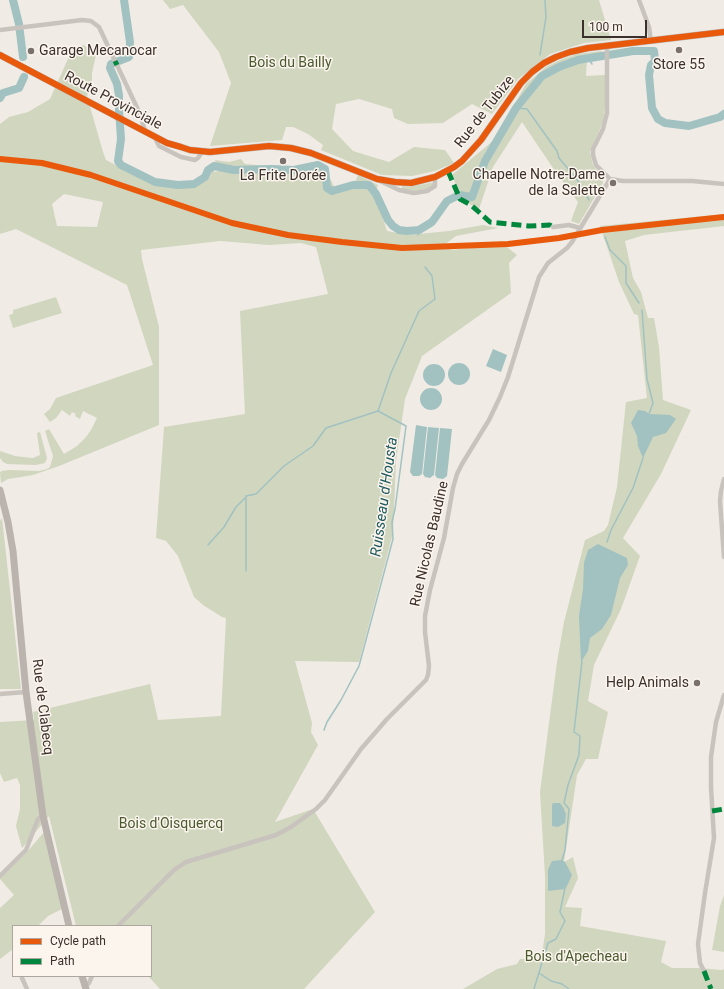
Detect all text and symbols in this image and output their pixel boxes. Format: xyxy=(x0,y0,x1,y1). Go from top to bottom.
scale bar xyxy=(584,12,649,38)
text: 100 m xyxy=(589,20,623,34)
place label: Garage Mecanocar xyxy=(39,43,157,59)
marker: Store 55 xyxy=(674,45,684,55)
marker: Garage Mecanocar xyxy=(26,46,36,56)
park label: Bois du Bailly xyxy=(248,55,332,71)
place label: Store 55 xyxy=(653,57,705,73)
street label: Route Provinciale xyxy=(61,68,165,134)
street label: Rue de Tubize xyxy=(452,73,518,151)
marker: La Frite Dorée xyxy=(278,156,288,166)
place label: Chapelle Notre-Dame de la Salette xyxy=(473,167,605,200)
place label: La Frite Dorée xyxy=(240,168,326,184)
marker: Chapelle Notre-Dame de la Salette xyxy=(608,178,618,188)
water label: Ruisseau d'Housta xyxy=(368,436,402,558)
street label: Rue Nicolas Baudine xyxy=(407,480,453,608)
street label: Rue de Clabecq xyxy=(28,658,56,756)
place label: Help Animals xyxy=(606,675,689,691)
marker: Help Animals xyxy=(692,678,702,688)
park label: Bois d'Oisquercq xyxy=(119,816,223,832)
legend xyxy=(12,925,152,977)
text: Cycle path xyxy=(50,934,106,948)
park label: Bois d'Apecheau xyxy=(525,949,627,965)
text: Path xyxy=(50,954,75,968)

